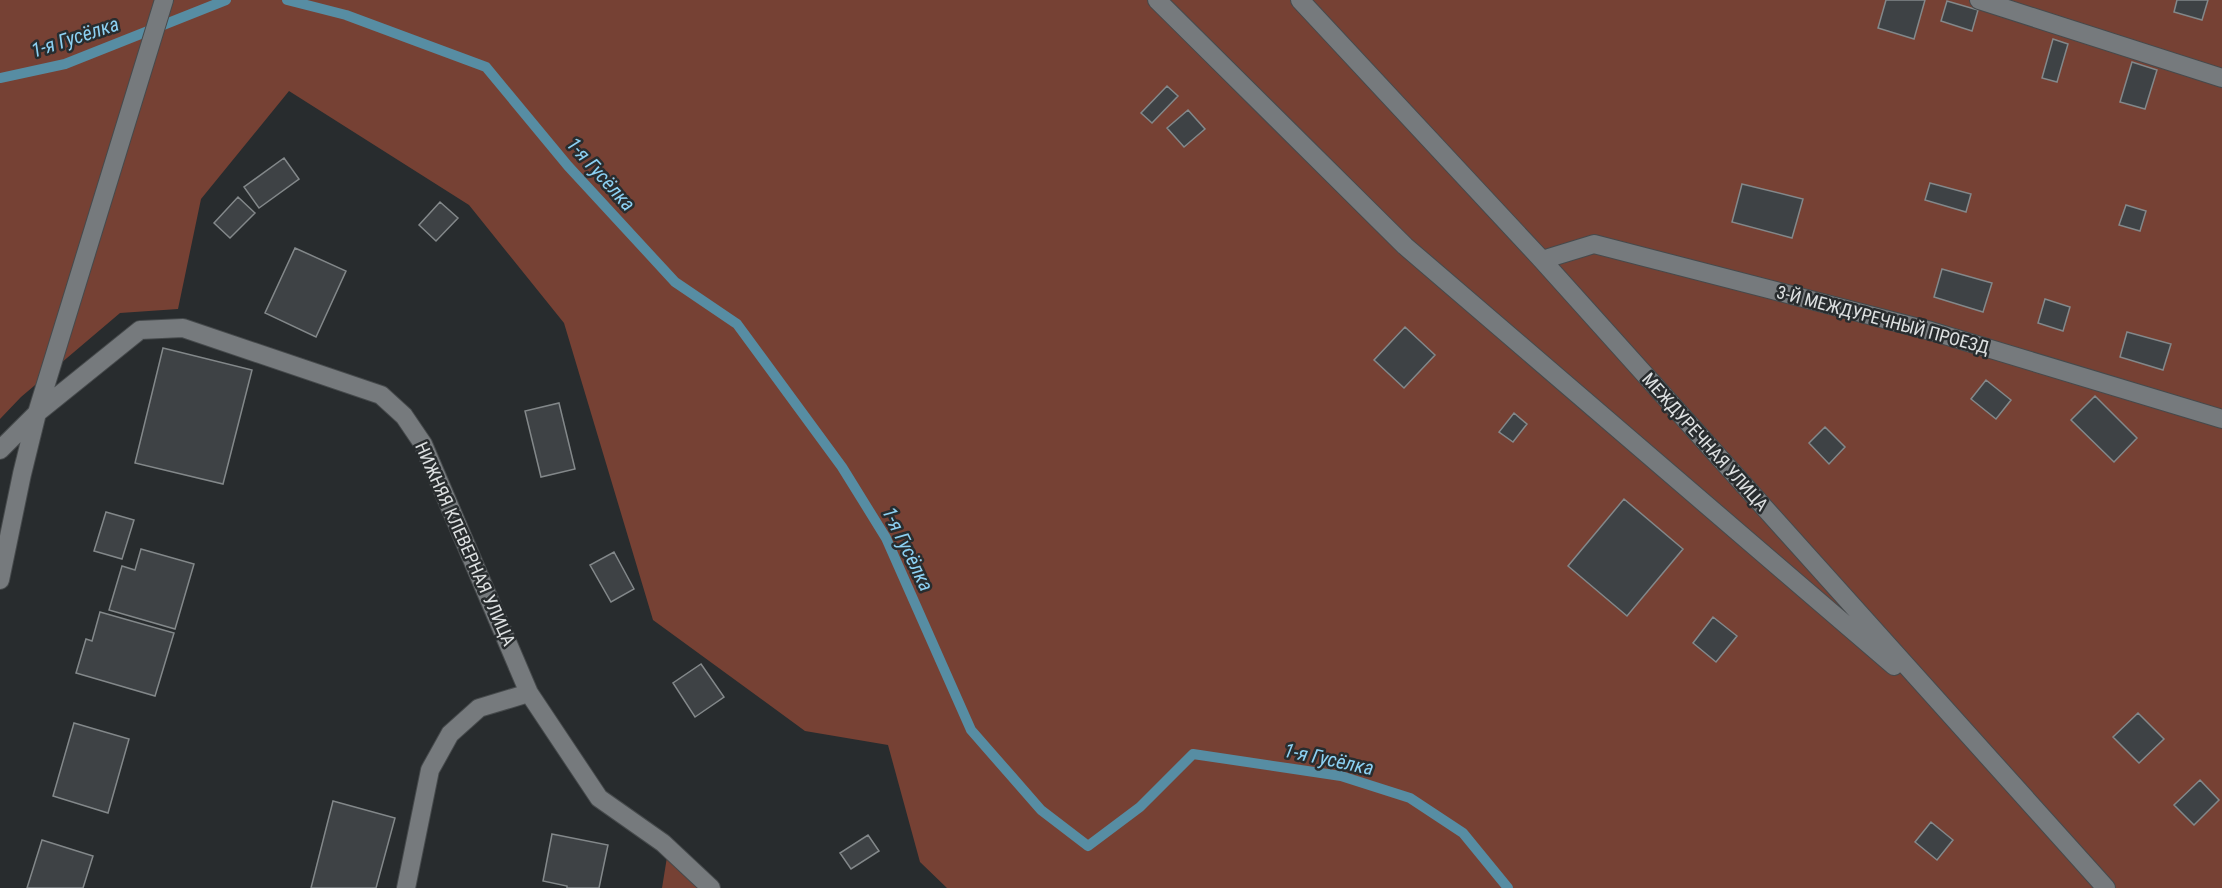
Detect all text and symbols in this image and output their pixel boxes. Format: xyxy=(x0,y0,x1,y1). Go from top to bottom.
water label: 1-я Гусёлка xyxy=(28,12,122,62)
water label: 1-я Гусёлка xyxy=(562,132,640,216)
street label: 3-Й МЕЖДУРЕЧНЫЙ ПРОЕЗД xyxy=(1775,281,1992,358)
street label: МЕЖДУРЕЧНАЯ УЛИЦА xyxy=(1638,368,1773,515)
street label: НИЖНЯЯ КЛЕВЕРНАЯ УЛИЦА xyxy=(411,439,520,649)
water label: 1-я Гусёлка xyxy=(877,503,939,595)
water label: 1-я Гусёлка xyxy=(1282,738,1376,780)

